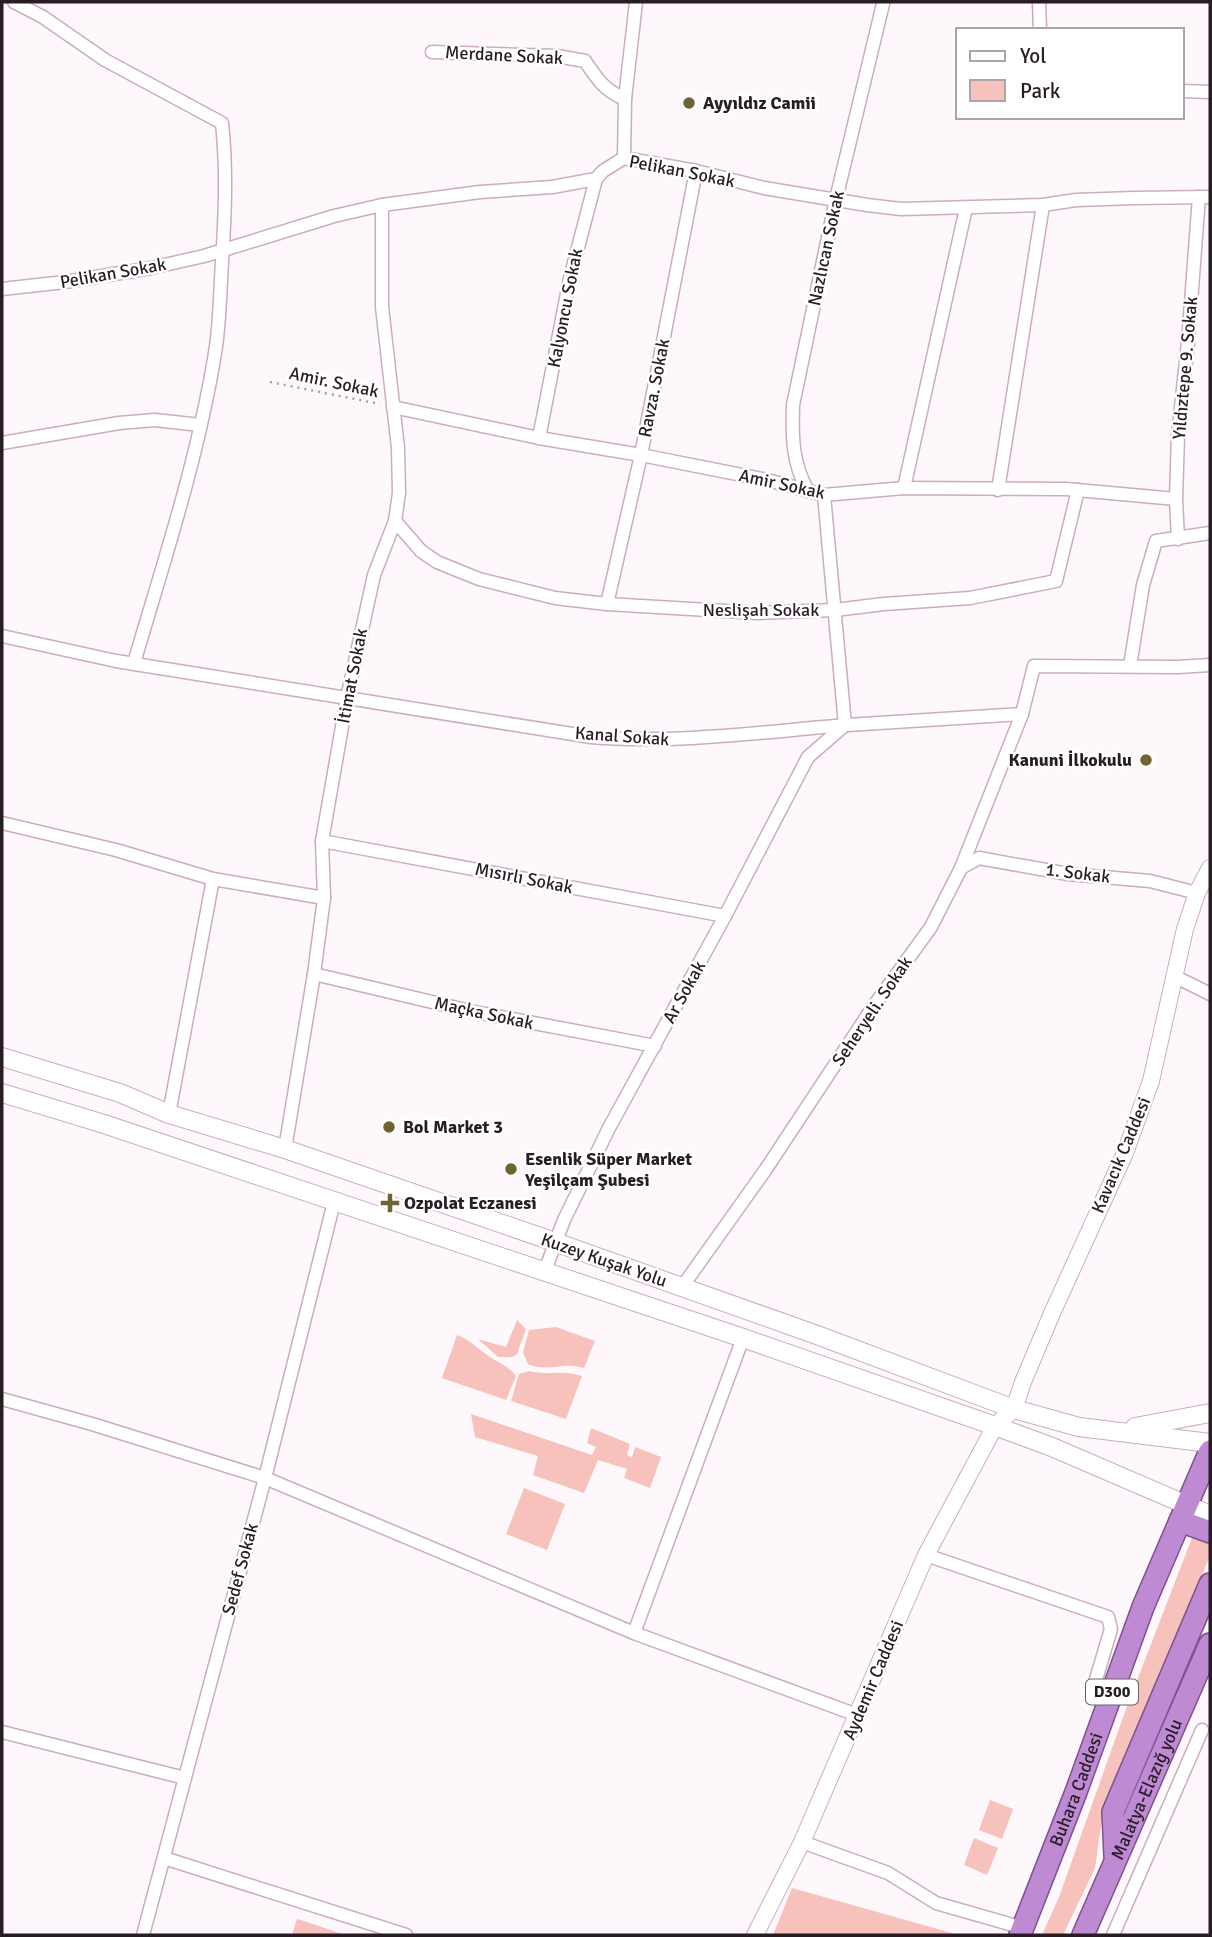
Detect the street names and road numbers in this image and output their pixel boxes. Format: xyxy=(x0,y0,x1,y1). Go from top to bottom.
street label: Merdane Sokak xyxy=(445,41,563,69)
street label: Pelikan Sokak xyxy=(627,150,737,192)
street label: Nazlıcan Sokak xyxy=(803,188,849,308)
street label: Kalyoncu Sokak xyxy=(543,246,587,370)
street label: Pelikan Sokak xyxy=(58,253,168,293)
street label: Yıldıztepe 9. Sokak xyxy=(1168,295,1202,441)
street label: Ravza. Sokak xyxy=(634,337,674,439)
street label: Amir. Sokak xyxy=(287,362,381,402)
street label: Amir Sokak xyxy=(737,464,827,504)
street label: Neslişah Sokak xyxy=(703,599,819,621)
street label: İtimat Sokak xyxy=(332,626,372,726)
street label: Kanal Sokak xyxy=(574,722,670,750)
street label: Mısırlı Sokak xyxy=(473,858,575,898)
street label: 1. Sokak xyxy=(1044,858,1112,888)
street label: Seheryeli. Sokak xyxy=(827,952,917,1070)
street label: Ar Sokak xyxy=(658,957,710,1027)
street label: Maçka Sokak xyxy=(432,992,536,1034)
street label: Kavacık Caddesi xyxy=(1087,1094,1155,1216)
street label: Kuzey Kuşak Yolu xyxy=(538,1228,670,1292)
street label: Sedef Sokak xyxy=(217,1521,263,1617)
street label: Aydemir Caddesi xyxy=(838,1617,908,1743)
road number: D300 xyxy=(1086,1680,1138,1704)
street label: Malatya-Elazığ yolu xyxy=(1106,1715,1187,1863)
street label: Buhara Caddesi xyxy=(1045,1730,1108,1850)

